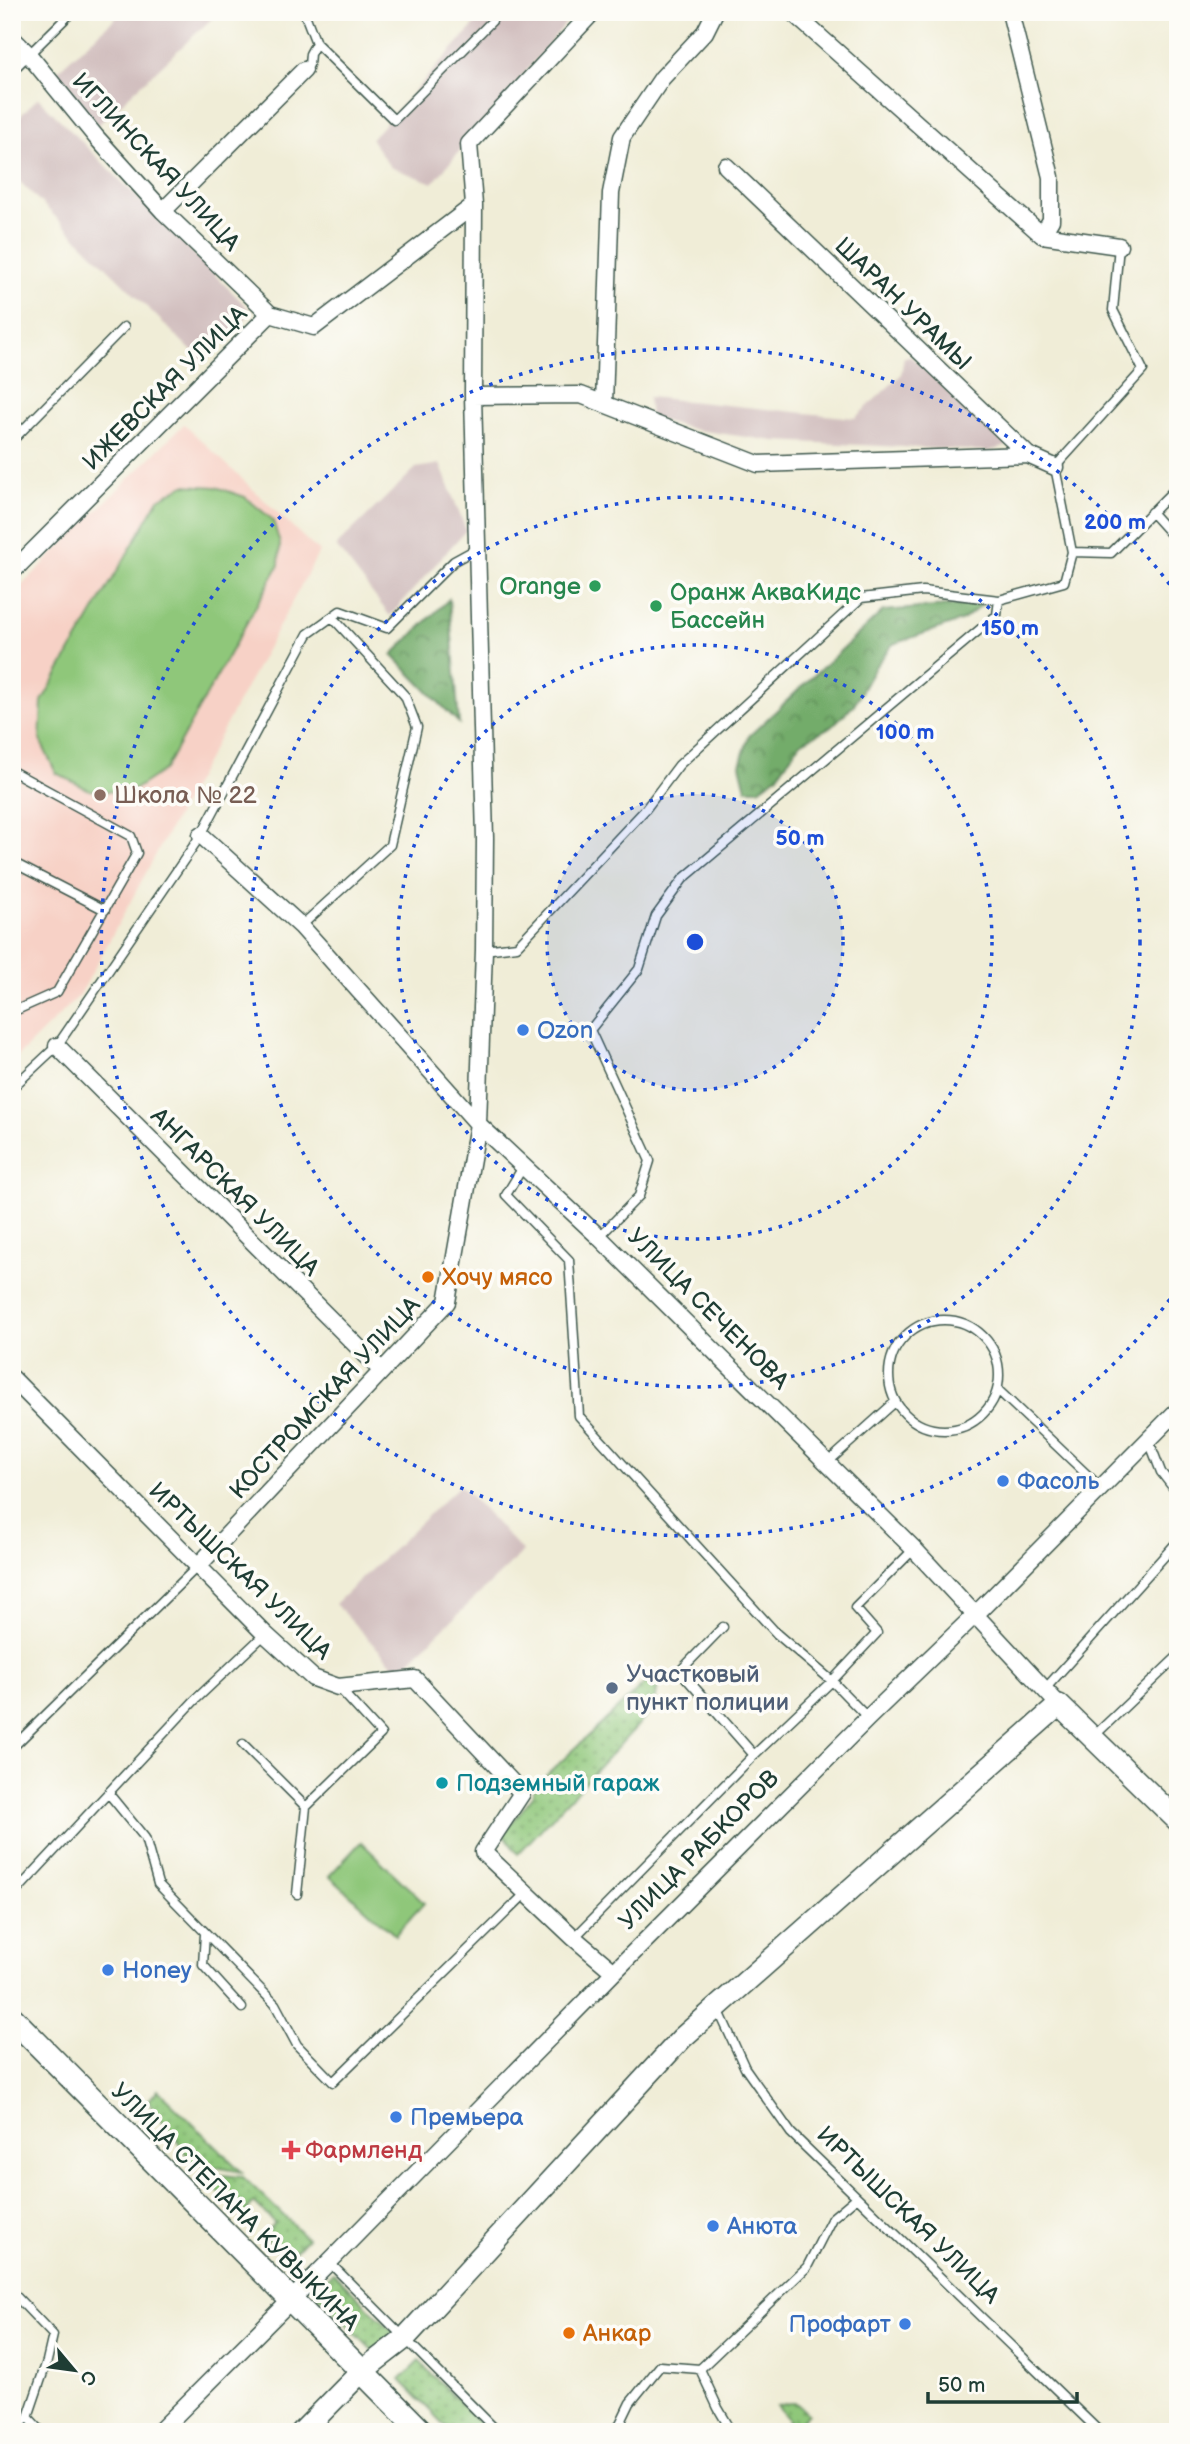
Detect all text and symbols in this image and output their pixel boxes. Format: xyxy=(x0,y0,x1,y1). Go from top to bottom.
street label: ИГЛИНСКАЯ УЛИЦА xyxy=(66,67,246,257)
street label: ШАРАН УРАМЫ xyxy=(829,231,977,377)
street label: ИЖЕВСКАЯ УЛИЦА xyxy=(77,299,254,476)
text: 200 m xyxy=(1084,510,1146,535)
place label: Orange xyxy=(499,572,581,601)
marker: Orange xyxy=(587,578,603,594)
place label: Оранж АкваКидс Бассейн xyxy=(670,578,861,635)
marker: Оранж АкваКидс Бассейн xyxy=(648,598,664,614)
text: 150 m xyxy=(981,616,1039,641)
text: 100 m xyxy=(876,720,934,745)
place label: Школа № 22 xyxy=(114,781,257,810)
marker: Школа № 22 xyxy=(92,787,108,803)
text: 50 m xyxy=(776,826,824,851)
centre of rings xyxy=(683,930,707,954)
place label: Ozon xyxy=(537,1016,593,1045)
marker: Ozon xyxy=(515,1022,531,1038)
street label: АНГАРСКАЯ УЛИЦА xyxy=(144,1101,326,1283)
street label: УЛИЦА СЕЧЕНОВА xyxy=(621,1222,795,1396)
place label: Хочу мясо xyxy=(442,1263,552,1292)
marker: Хочу мясо xyxy=(420,1269,436,1285)
street label: КОСТРОМСКАЯ УЛИЦА xyxy=(224,1290,427,1505)
place label: Фасоль xyxy=(1017,1467,1099,1496)
marker: Фасоль xyxy=(995,1473,1011,1489)
street label: ИРТЫШСКАЯ УЛИЦА xyxy=(143,1476,338,1666)
place label: Участковый пункт полиции xyxy=(626,1660,789,1717)
marker: Участковый пункт полиции xyxy=(604,1680,620,1696)
street label: УЛИЦА РАБКОРОВ xyxy=(613,1764,785,1936)
place label: Подземный гараж xyxy=(456,1769,660,1798)
marker: Подземный гараж xyxy=(434,1775,450,1791)
place label: Honey xyxy=(122,1956,192,1985)
marker: Honey xyxy=(100,1962,116,1978)
street label: УЛИЦА СТЕПАНА КУВЫКИНА xyxy=(105,2077,365,2337)
place label: Премьера xyxy=(410,2103,524,2132)
marker: Премьера xyxy=(388,2109,404,2125)
street label: ИРТЫШСКАЯ УЛИЦА xyxy=(811,2120,1006,2310)
place label: Фармленд xyxy=(305,2136,423,2165)
marker: Фармленд xyxy=(283,2142,299,2158)
place label: Анюта xyxy=(726,2212,797,2241)
marker: Анюта xyxy=(705,2218,721,2234)
place label: Профарт xyxy=(788,2310,891,2339)
marker: Профарт xyxy=(897,2316,913,2332)
place label: Анкар xyxy=(582,2319,652,2348)
marker: Анкар xyxy=(561,2325,577,2341)
north arrow xyxy=(38,2336,108,2406)
scale bar xyxy=(928,2360,1076,2404)
text: С xyxy=(74,2366,101,2389)
text: 50 m xyxy=(938,2373,985,2398)

